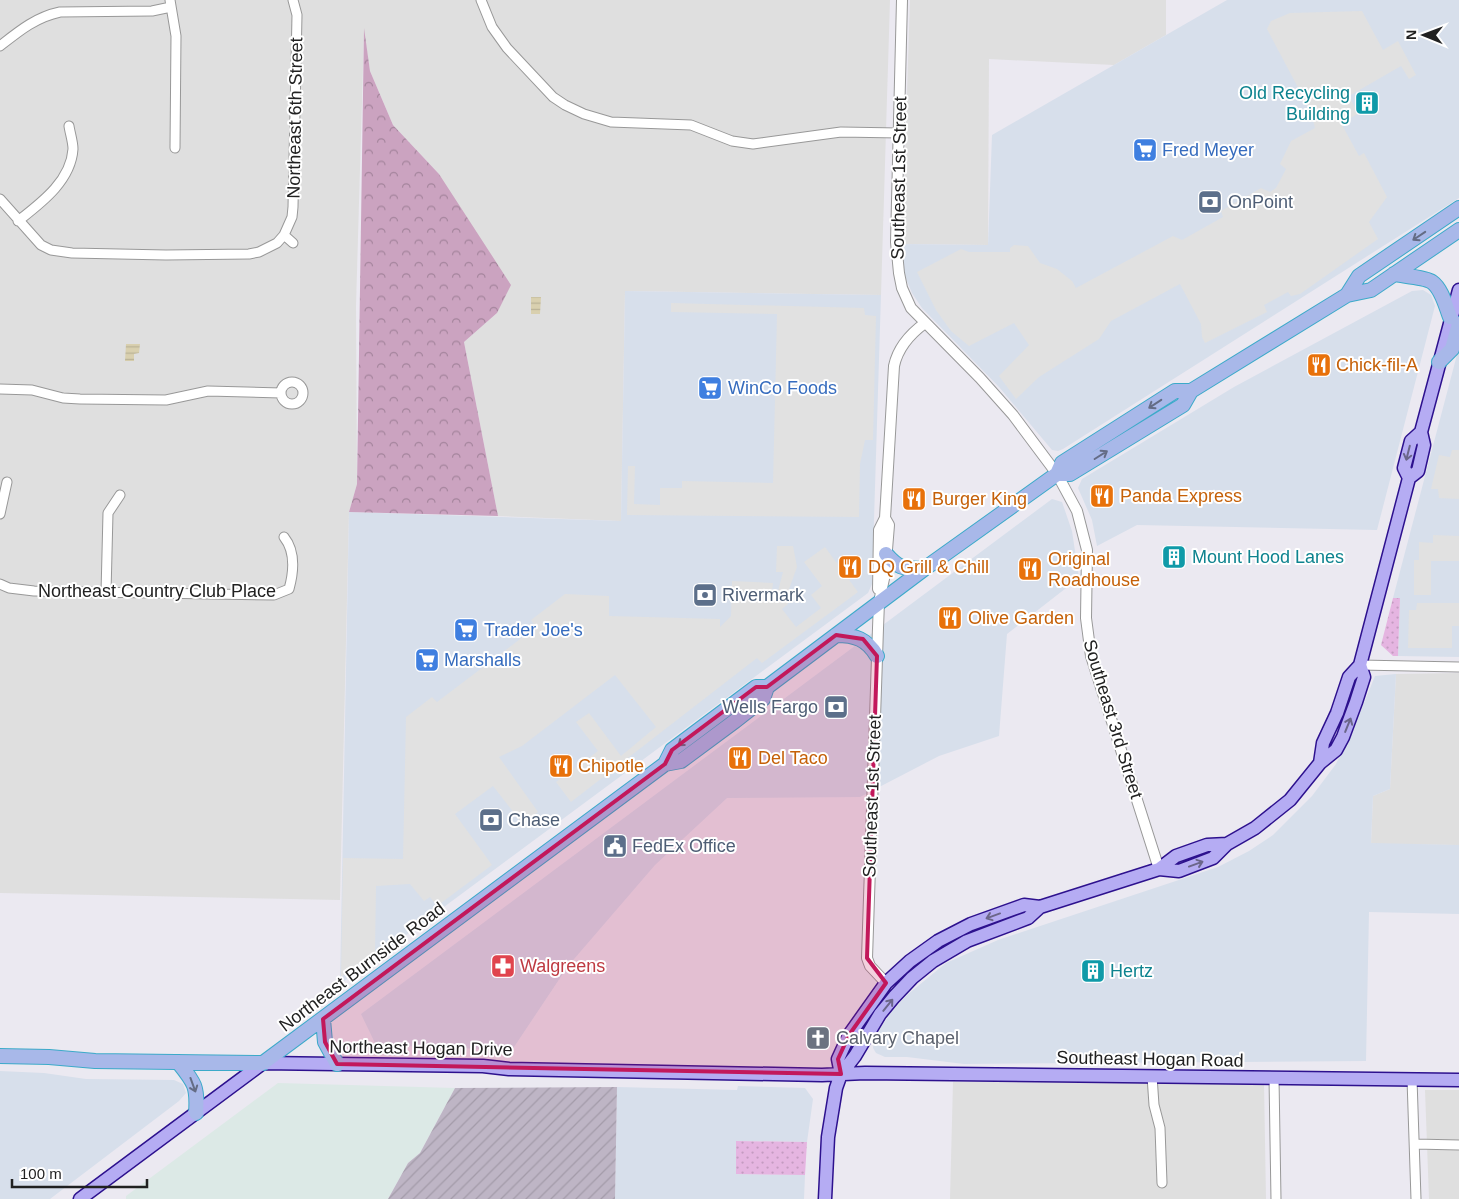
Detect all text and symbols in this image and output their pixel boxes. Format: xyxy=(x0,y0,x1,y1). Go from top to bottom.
north arrow xyxy=(1399,10,1449,60)
text: N xyxy=(1403,30,1419,40)
street label: Northeast 6th Street xyxy=(284,37,306,199)
place label: Old Recycling Building xyxy=(1239,83,1350,124)
building icon: Old Recycling Building xyxy=(1354,90,1380,116)
street label: Southeast 1st Street xyxy=(888,96,910,260)
supermarket icon: Fred Meyer xyxy=(1132,137,1158,163)
place label: Fred Meyer xyxy=(1162,140,1254,160)
bank icon: OnPoint xyxy=(1197,189,1223,215)
place label: OnPoint xyxy=(1228,192,1293,212)
one-way arrow xyxy=(1412,231,1426,241)
restaurant icon: Chick-fil-A xyxy=(1306,352,1332,378)
place label: Chick-fil-A xyxy=(1336,355,1418,375)
supermarket icon: WinCo Foods xyxy=(697,375,723,401)
place label: WinCo Foods xyxy=(728,378,837,398)
one-way arrow xyxy=(1148,399,1162,409)
one-way arrow xyxy=(1402,445,1412,461)
one-way arrow xyxy=(1093,450,1107,460)
restaurant icon: Panda Express xyxy=(1089,483,1115,509)
restaurant icon: Burger King xyxy=(901,486,927,512)
place label: Panda Express xyxy=(1120,486,1242,506)
place label: Burger King xyxy=(932,489,1027,509)
building icon: Mount Hood Lanes xyxy=(1161,544,1187,570)
place label: Mount Hood Lanes xyxy=(1192,547,1344,567)
place label: Original Roadhouse xyxy=(1048,549,1140,590)
restaurant icon: DQ Grill & Chill xyxy=(837,554,863,580)
restaurant icon: Original Roadhouse xyxy=(1017,556,1043,582)
place label: DQ Grill & Chill xyxy=(868,557,989,577)
street label: Northeast Country Club Place xyxy=(38,581,276,601)
bank icon: Rivermark xyxy=(692,582,718,608)
place label: Rivermark xyxy=(722,585,805,605)
restaurant icon: Olive Garden xyxy=(937,605,963,631)
place label: Olive Garden xyxy=(968,608,1074,628)
supermarket icon: Trader Joe's xyxy=(453,617,479,643)
place label: Trader Joe's xyxy=(484,620,583,640)
street label: Southeast 3rd Street xyxy=(1079,637,1147,801)
supermarket icon: Marshalls xyxy=(414,647,440,673)
place label: Marshalls xyxy=(444,650,521,670)
bank icon: Wells Fargo xyxy=(823,694,849,720)
place label: Wells Fargo xyxy=(722,697,818,717)
street label: Southeast 1st Street xyxy=(859,714,885,878)
one-way arrow xyxy=(1343,718,1353,733)
one-way arrow xyxy=(677,736,691,746)
restaurant icon: Del Taco xyxy=(727,745,753,771)
place label: Del Taco xyxy=(758,748,828,768)
restaurant icon: Chipotle xyxy=(548,753,574,779)
place label: Chipotle xyxy=(578,756,644,776)
bank icon: Chase xyxy=(478,807,504,833)
place label: Chase xyxy=(508,810,560,830)
public building icon: FedEx Office xyxy=(602,833,628,859)
place label: FedEx Office xyxy=(632,836,736,856)
one-way arrow xyxy=(1188,859,1203,868)
street label: Northeast Burnside Road xyxy=(275,898,449,1036)
one-way arrow xyxy=(985,911,1001,921)
pharmacy icon: Walgreens xyxy=(490,953,516,979)
place label: Walgreens xyxy=(520,956,605,976)
building icon: Hertz xyxy=(1080,958,1106,984)
place label: Hertz xyxy=(1110,961,1153,981)
one-way arrow xyxy=(882,998,893,1011)
church icon: Calvary Chapel xyxy=(805,1025,831,1051)
place label: Calvary Chapel xyxy=(836,1028,959,1048)
street label: Northeast Hogan Drive xyxy=(329,1036,513,1060)
street label: Southeast Hogan Road xyxy=(1056,1047,1244,1071)
one-way arrow xyxy=(189,1077,198,1092)
scale bar xyxy=(12,1156,148,1188)
text: 100 m xyxy=(20,1165,62,1182)

